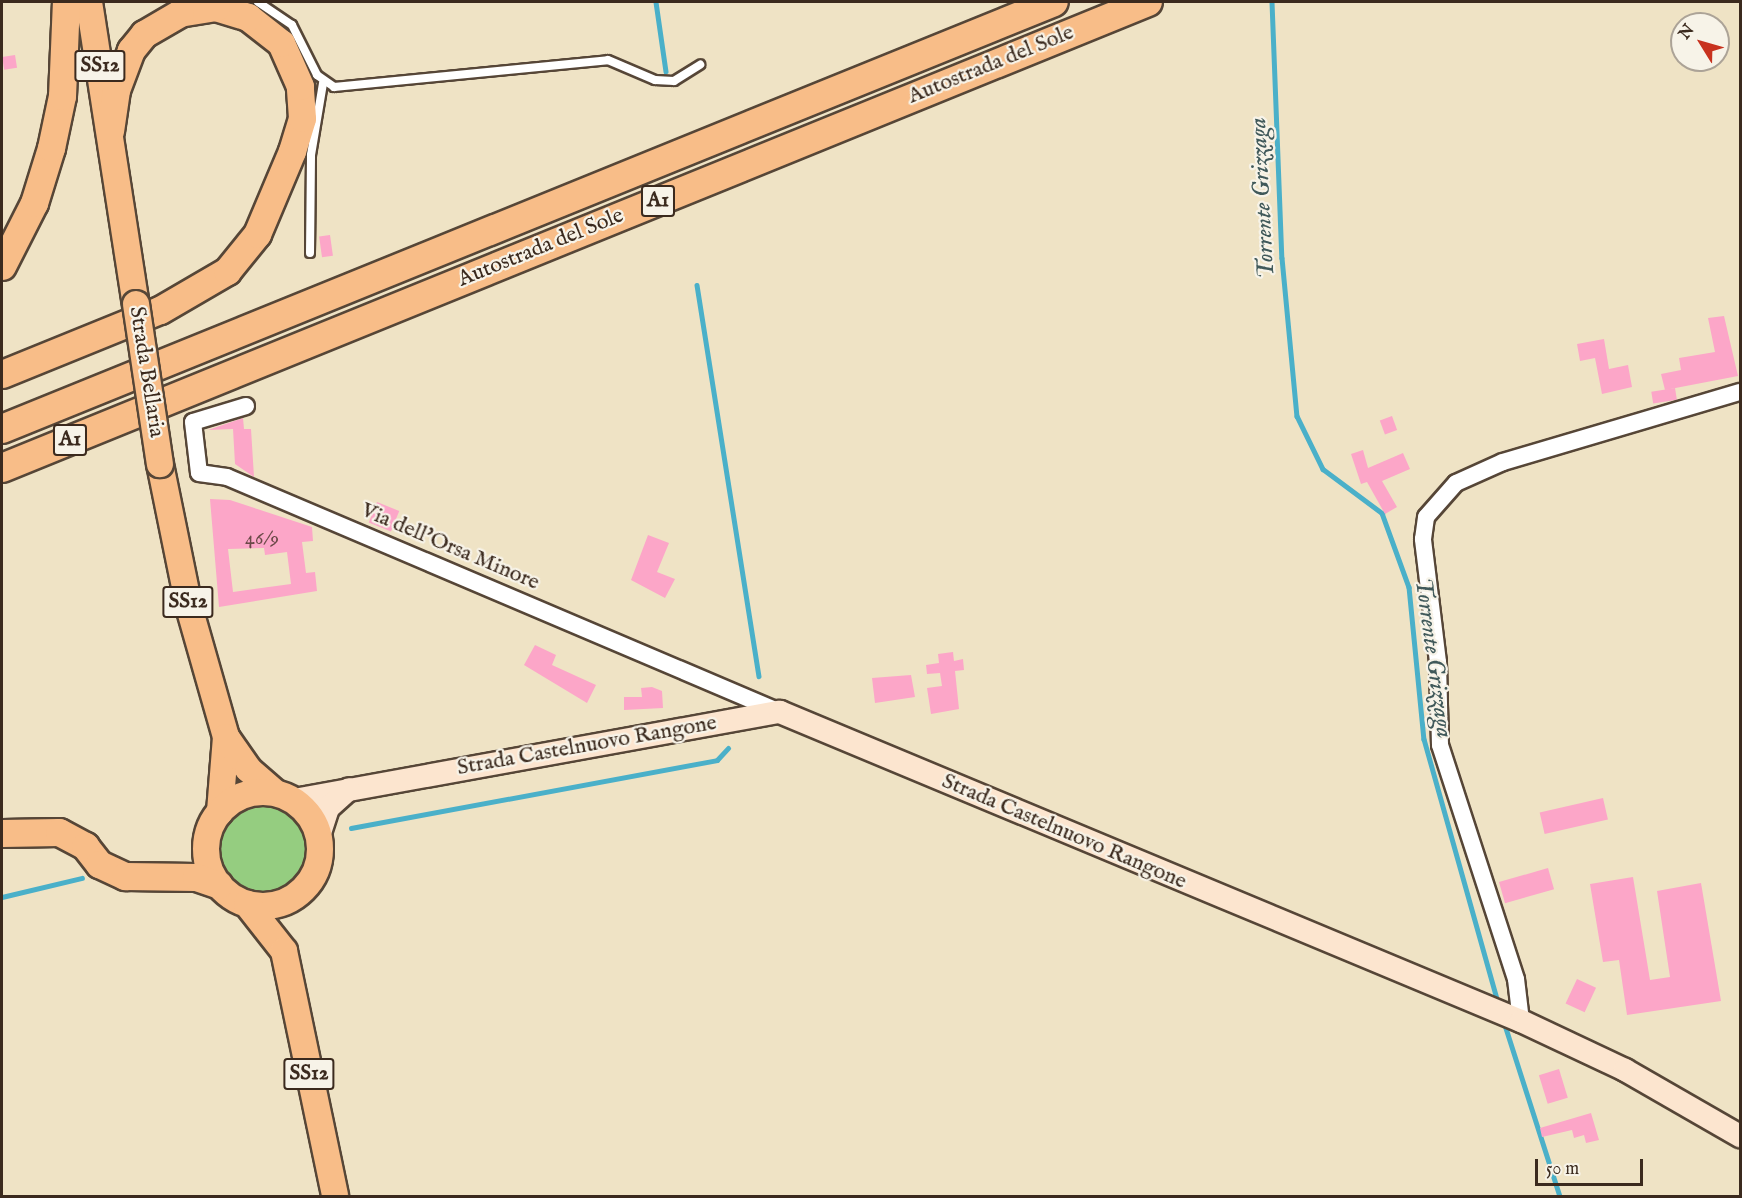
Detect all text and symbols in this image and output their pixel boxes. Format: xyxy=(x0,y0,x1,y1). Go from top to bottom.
north arrow xyxy=(1670,12,1730,72)
street label: Autostrada del Sole xyxy=(904,20,1078,110)
text: N xyxy=(1675,21,1699,44)
road number: SS12 xyxy=(73,48,127,84)
water label: Torrente Grizzaga xyxy=(1244,117,1282,279)
road number: A1 xyxy=(640,183,676,219)
street label: Autostrada del Sole xyxy=(454,203,628,293)
street label: Strada Bellaria xyxy=(123,305,169,439)
road number: A1 xyxy=(52,422,88,458)
street label: Via dell'Orsa Minore xyxy=(357,498,543,596)
house number: 46/9 xyxy=(245,526,279,550)
water label: Torrente Grizzaga xyxy=(1408,576,1458,740)
road number: SS12 xyxy=(161,584,215,620)
street label: Strada Castelnuovo Rangone xyxy=(455,710,719,782)
street label: Strada Castelnuovo Rangone xyxy=(938,768,1190,896)
road number: SS12 xyxy=(282,1056,336,1092)
scale bar xyxy=(1538,1147,1646,1185)
text: 50 m xyxy=(1546,1158,1579,1181)

